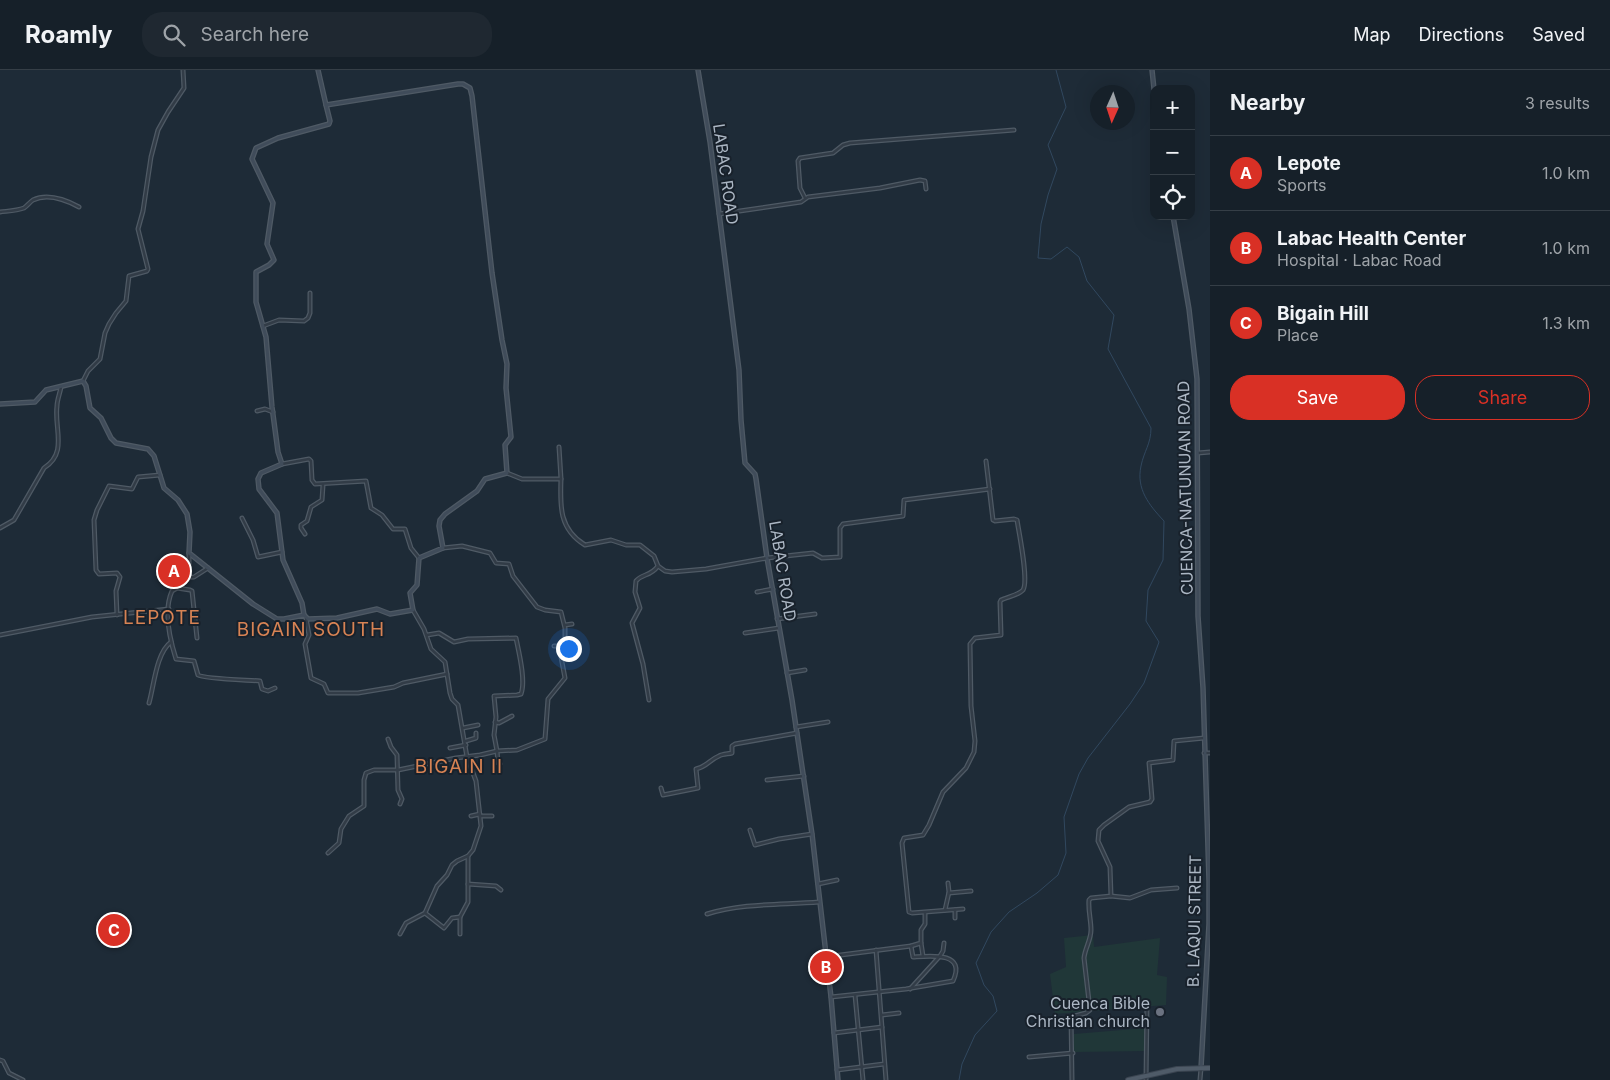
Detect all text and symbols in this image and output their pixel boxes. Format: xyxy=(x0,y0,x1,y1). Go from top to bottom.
search box xyxy=(142,12,492,57)
text: Roamly xyxy=(25,20,112,49)
icon: search xyxy=(160,21,188,49)
text: Search here xyxy=(200,23,309,46)
text: Map xyxy=(1353,24,1391,45)
text: Directions xyxy=(1419,24,1504,45)
text: Saved xyxy=(1532,24,1585,45)
north arrow xyxy=(1090,85,1135,130)
map controls xyxy=(1150,85,1195,220)
button: + xyxy=(1150,85,1195,130)
text: Nearby xyxy=(1230,90,1305,115)
text: 3 results xyxy=(1525,93,1590,113)
street label: LABAC ROAD xyxy=(709,122,743,226)
button: − xyxy=(1150,130,1195,175)
text: Lepote xyxy=(1277,152,1341,175)
text: A xyxy=(1240,163,1252,183)
text: 1.0 km xyxy=(1542,163,1590,183)
button: locate xyxy=(1150,175,1195,220)
text: Sports xyxy=(1277,175,1326,195)
text: Labac Health Center xyxy=(1277,227,1466,250)
text: B xyxy=(1241,238,1251,258)
text: 1.0 km xyxy=(1542,238,1590,258)
text: Hospital · Labac Road xyxy=(1277,250,1442,270)
text: Bigain Hill xyxy=(1277,302,1369,325)
text: C xyxy=(1240,313,1252,333)
text: 1.3 km xyxy=(1542,313,1590,333)
text: Place xyxy=(1277,325,1319,345)
button: Save xyxy=(1230,375,1405,420)
button: Share xyxy=(1415,375,1590,420)
street label: CUENCA-NATUNUAN ROAD xyxy=(1173,381,1197,595)
street label: LABAC ROAD xyxy=(765,519,801,623)
pin: A xyxy=(158,552,190,590)
district label: LEPOTE xyxy=(123,606,201,629)
district label: BIGAIN SOUTH xyxy=(237,618,385,641)
your location xyxy=(556,636,582,662)
district label: BIGAIN II xyxy=(415,755,503,778)
street label: B. LAQUI STREET xyxy=(1183,855,1205,987)
pin: C xyxy=(98,911,130,949)
pin: B xyxy=(810,948,842,986)
place label: Cuenca Bible Christian church xyxy=(1026,993,1150,1031)
marker: Cuenca Bible Christian church xyxy=(1154,1006,1166,1018)

